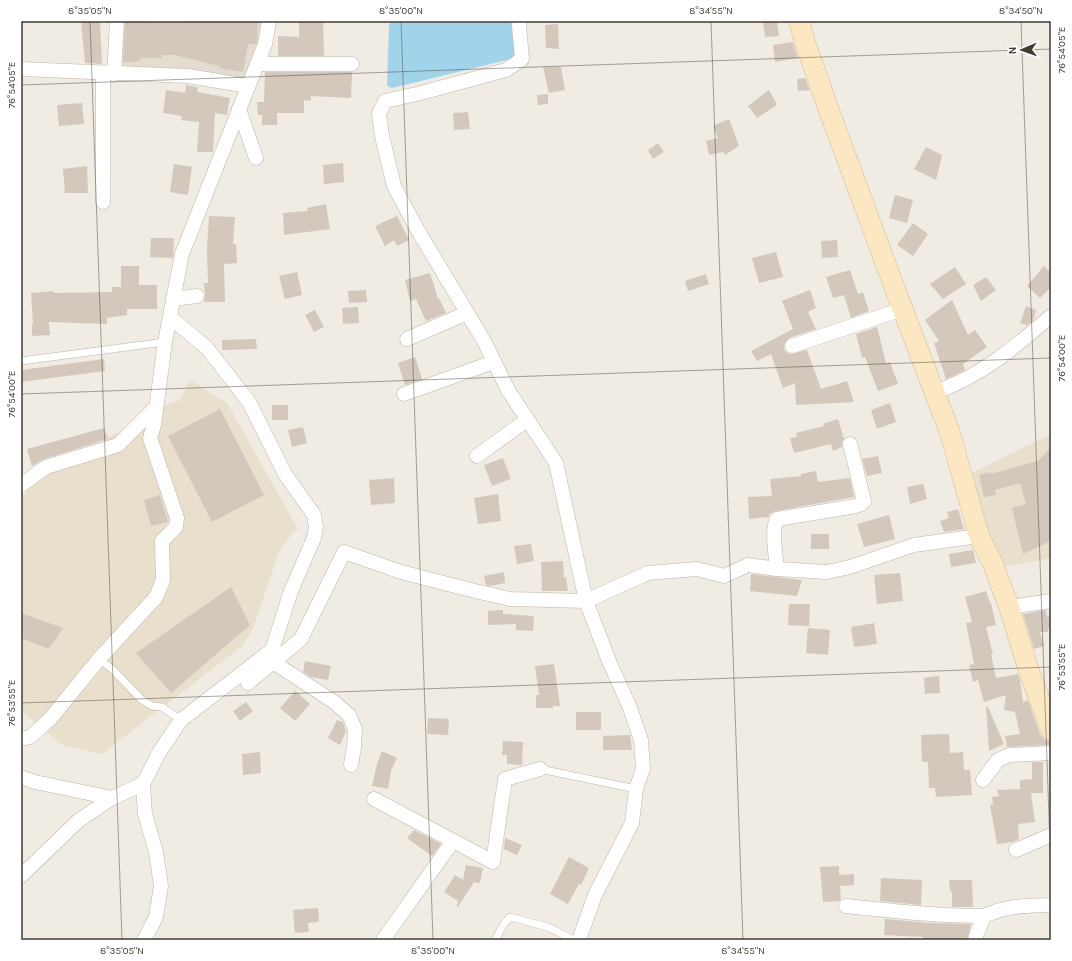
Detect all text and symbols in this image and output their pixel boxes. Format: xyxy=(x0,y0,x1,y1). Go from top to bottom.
text: 8°35'05"N xyxy=(68,5,112,17)
text: 8°35'00"N xyxy=(379,5,423,17)
text: 8°34'55"N xyxy=(689,5,733,17)
text: 8°34'50"N xyxy=(999,5,1043,17)
text: 76°54'05"E xyxy=(1056,27,1068,73)
north arrow xyxy=(1002,30,1042,70)
text: N xyxy=(1006,46,1019,55)
text: 76°54'05"E xyxy=(6,62,18,108)
text: 76°54'00"E xyxy=(1056,335,1068,381)
text: 76°54'00"E xyxy=(6,371,18,417)
text: 76°53'55"E xyxy=(1056,644,1068,690)
text: 76°53'55"E xyxy=(6,680,18,726)
text: 8°35'05"N xyxy=(100,945,144,957)
text: 8°35'00"N xyxy=(411,945,455,957)
text: 8°34'55"N xyxy=(721,945,765,957)

